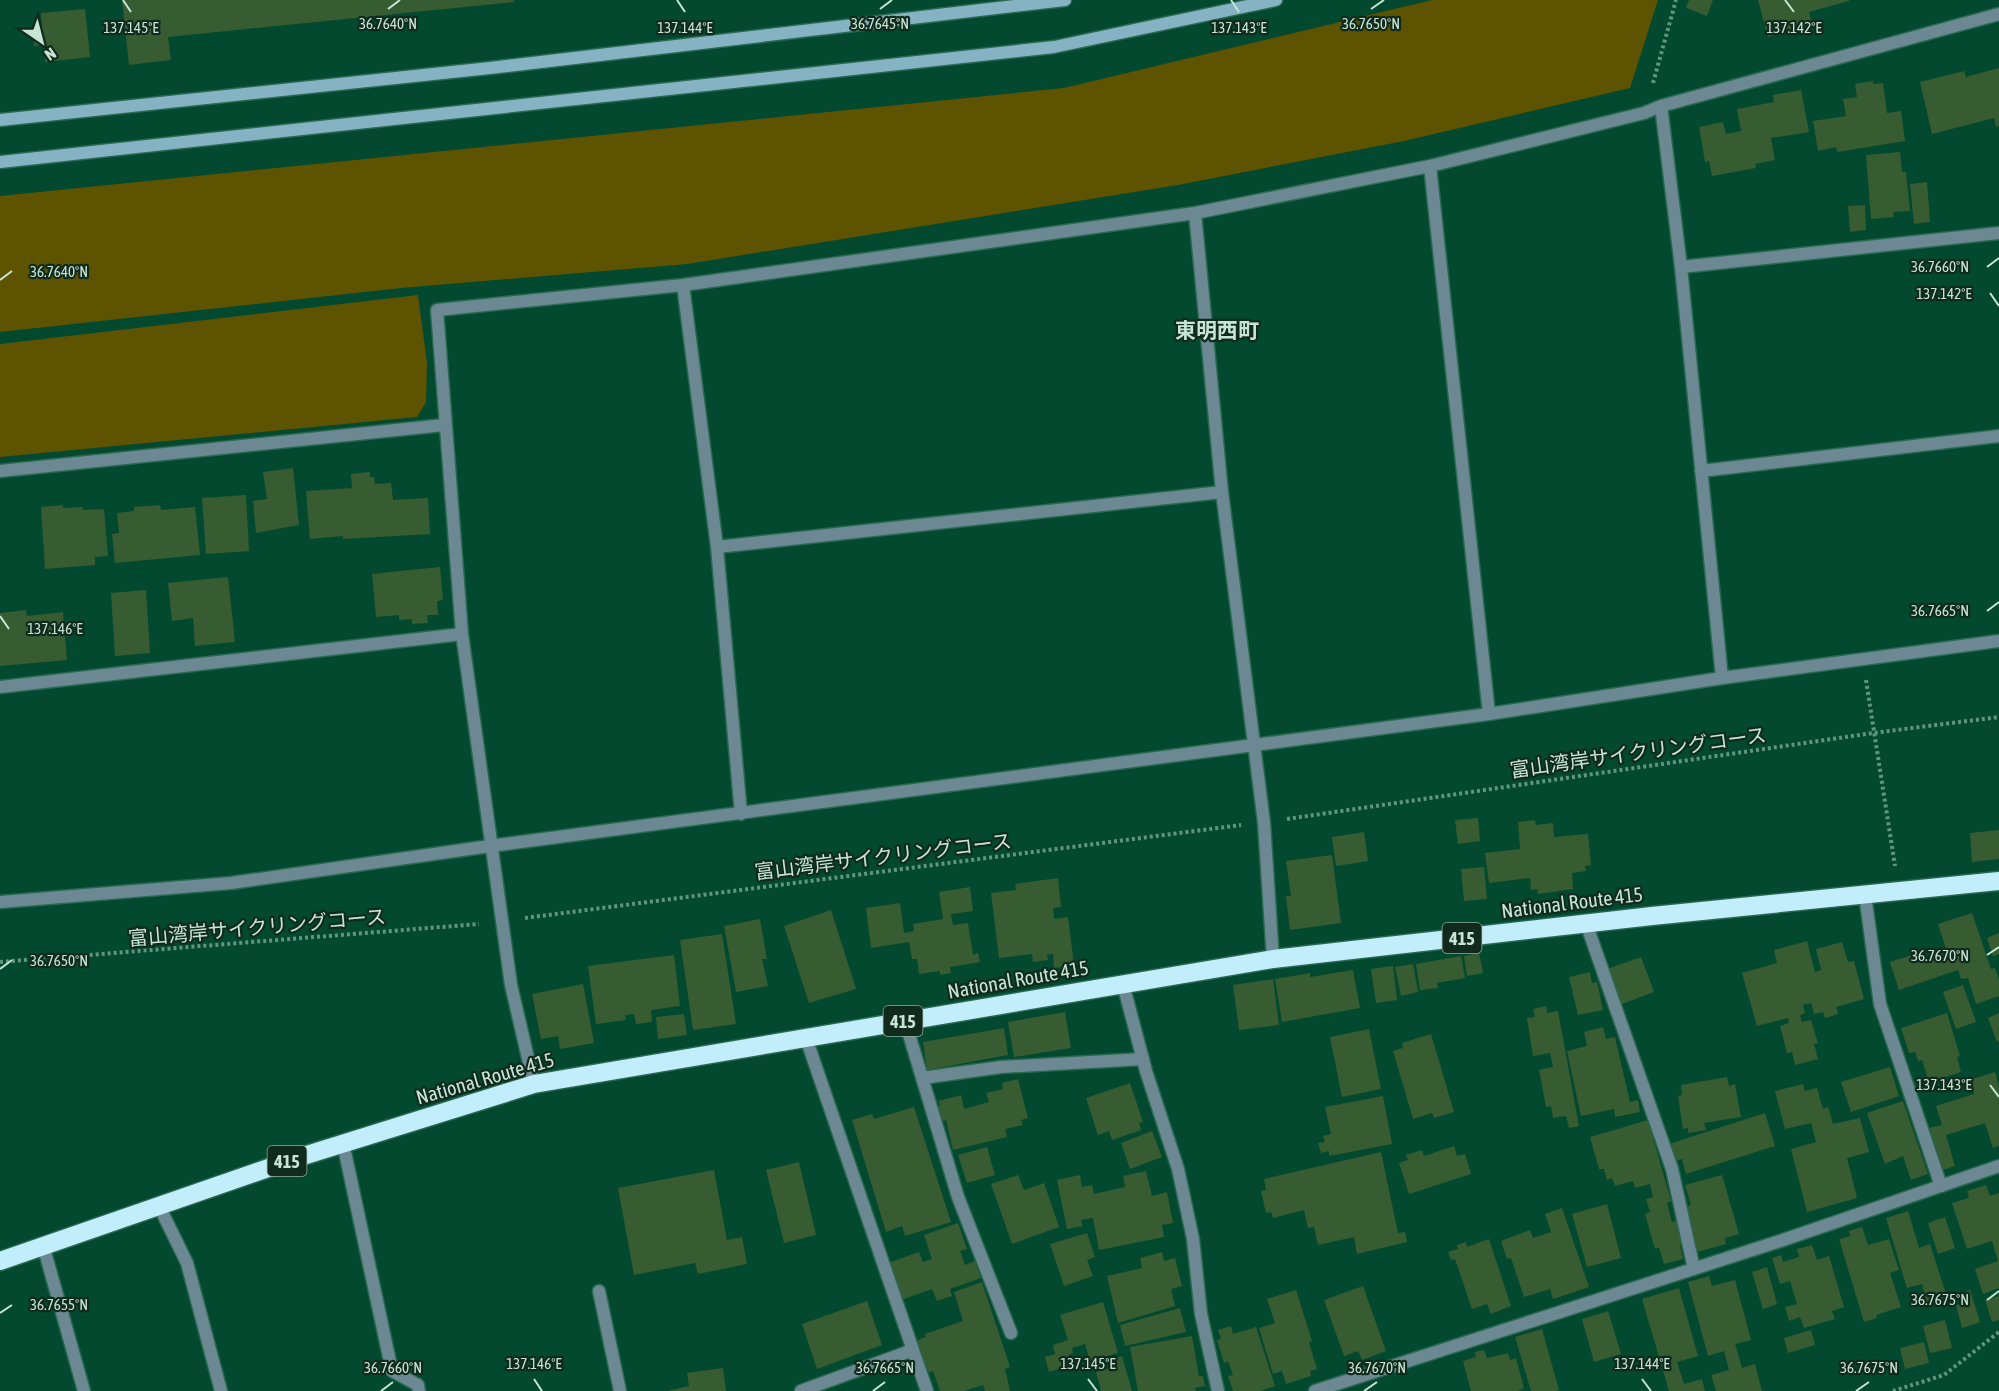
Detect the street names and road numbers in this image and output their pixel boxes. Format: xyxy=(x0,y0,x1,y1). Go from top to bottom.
street label: 富山湾岸サイクリングコース xyxy=(1508,723,1768,781)
street label: 富山湾岸サイクリングコース xyxy=(753,829,1013,883)
street label: National Route 415 xyxy=(1500,882,1644,922)
street label: 富山湾岸サイクリングコース xyxy=(127,904,387,950)
road number: 415 xyxy=(1442,923,1482,953)
street label: National Route 415 xyxy=(946,955,1090,1003)
road number: 415 xyxy=(884,1006,922,1036)
street label: National Route 415 xyxy=(413,1047,557,1109)
road number: 415 xyxy=(268,1146,306,1176)

